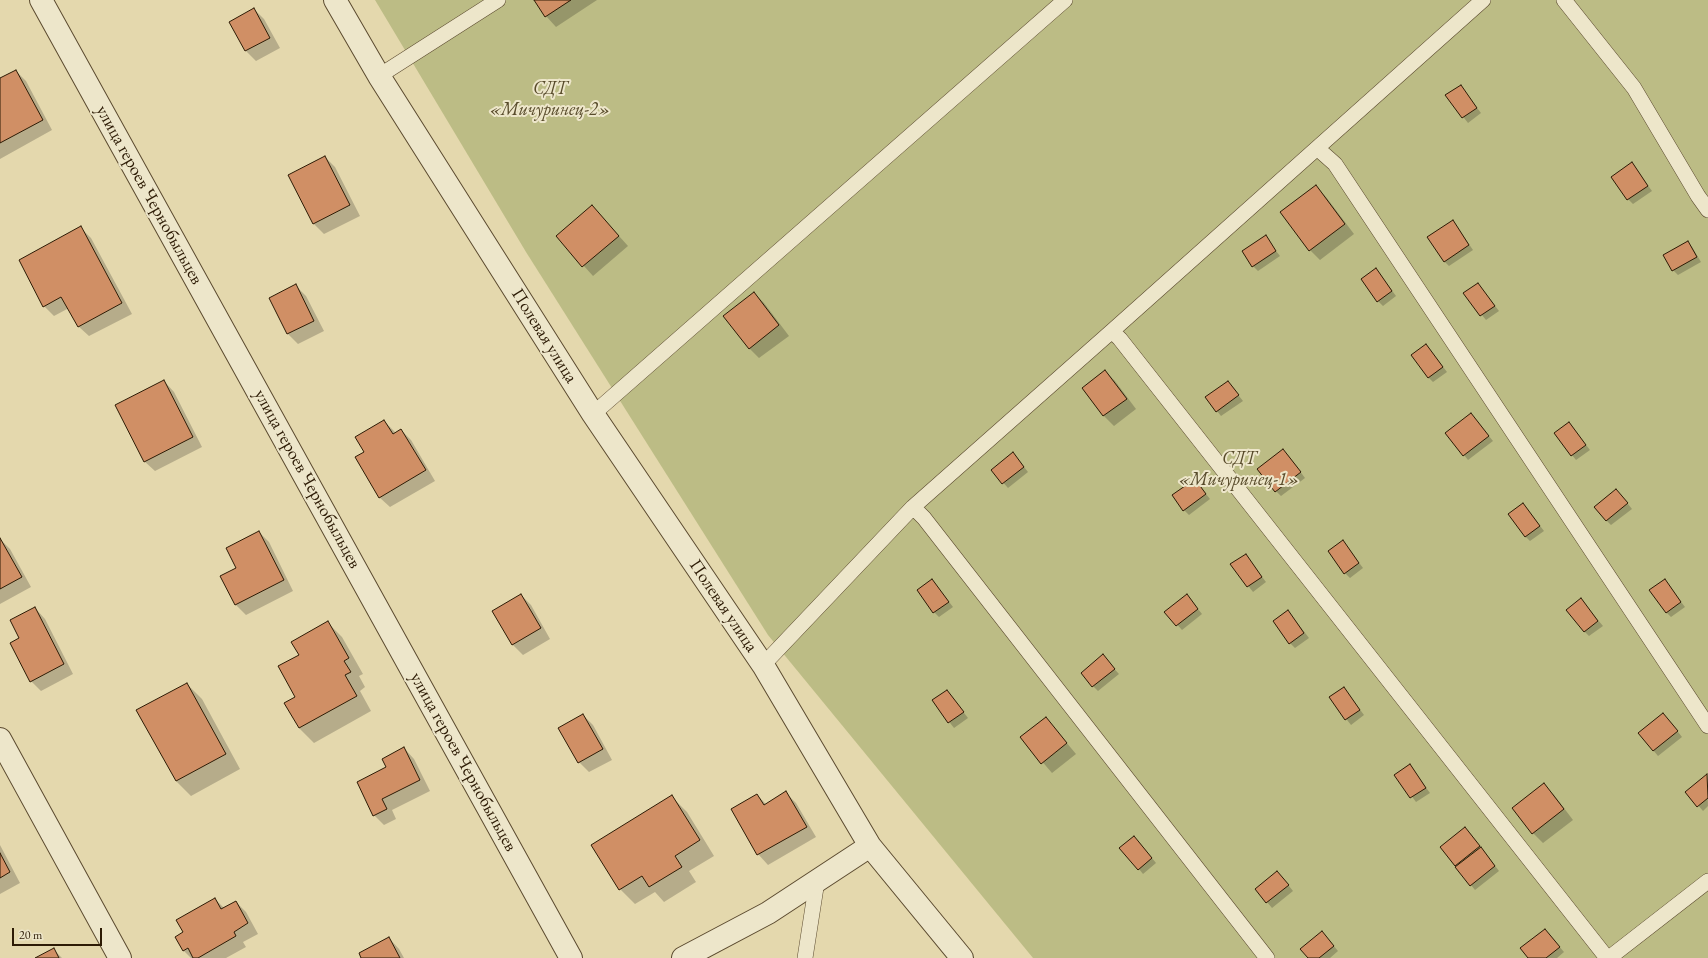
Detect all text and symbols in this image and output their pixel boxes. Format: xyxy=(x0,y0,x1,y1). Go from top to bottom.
park label: СДТ «Мичуринец-2» xyxy=(490,78,610,120)
street label: улица героев Чернобыльцев xyxy=(91,102,207,288)
street label: Полевая улица xyxy=(506,285,582,387)
street label: улица героев Чернобыльцев xyxy=(249,386,365,572)
park label: СДТ «Мичуринец-1» xyxy=(1179,448,1299,490)
street label: Полевая улица xyxy=(684,555,762,657)
street label: улица героев Чернобыльцев xyxy=(405,669,521,855)
scale bar xyxy=(14,920,104,946)
text: 20 m xyxy=(19,927,42,943)

